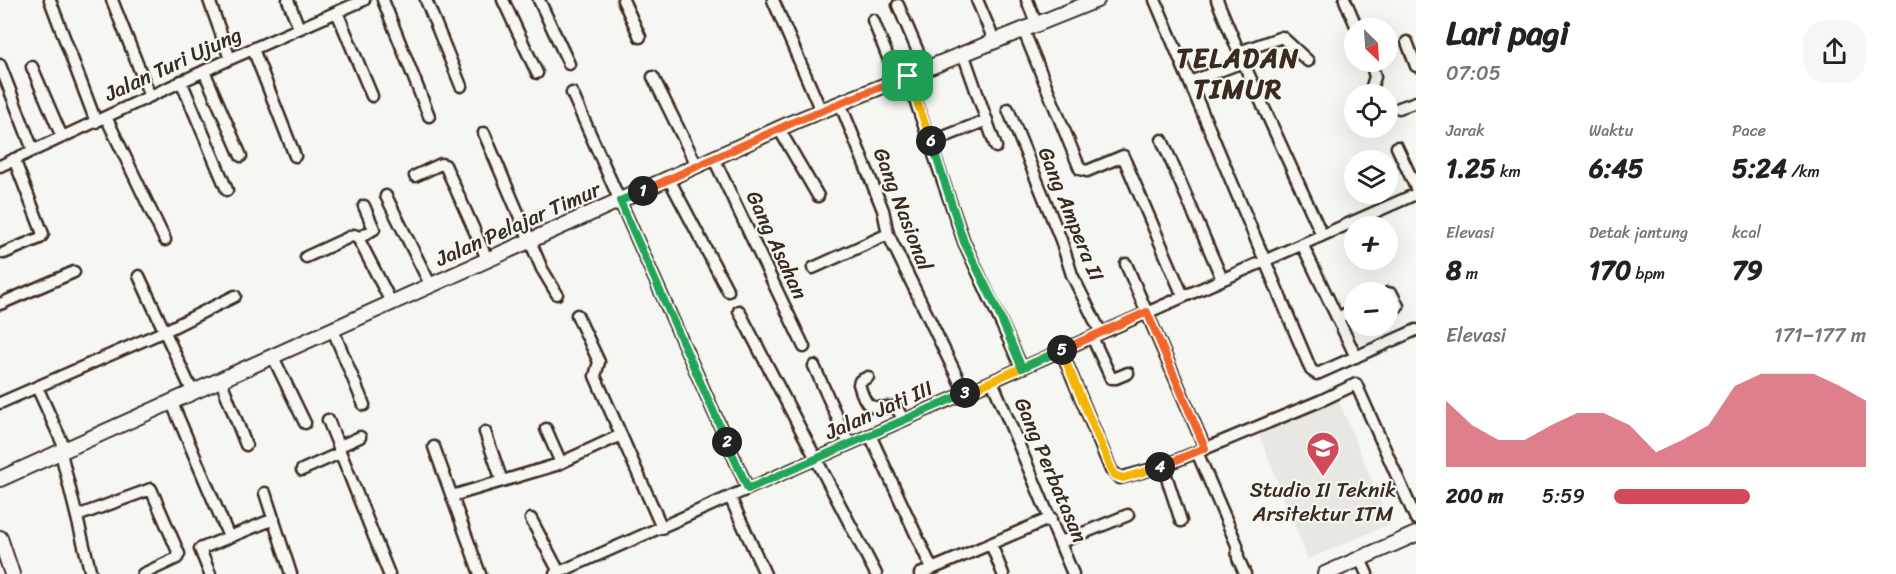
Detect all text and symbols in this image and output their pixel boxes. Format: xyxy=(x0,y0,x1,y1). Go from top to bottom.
text: Lari pagi xyxy=(1446,4,1569,62)
street label: Jalan Turi Ujung xyxy=(97,16,248,113)
north arrow xyxy=(1344,18,1398,72)
map controls xyxy=(1344,18,1398,336)
button: share xyxy=(1803,20,1866,83)
district label: TELADAN TIMUR xyxy=(1176,34,1300,113)
pin xyxy=(882,50,933,101)
text: 07:05 xyxy=(1446,56,1501,91)
icon: arrive xyxy=(891,59,924,92)
button: locate xyxy=(1344,84,1398,138)
text: Jarak xyxy=(1446,116,1485,145)
text: Waktu xyxy=(1589,116,1633,145)
text: Pace xyxy=(1732,116,1766,145)
pin: 6 xyxy=(916,126,946,156)
text: 6 xyxy=(926,126,936,155)
street label: Gang Ampera II xyxy=(1027,141,1115,288)
street label: Gang Nasional xyxy=(862,142,944,277)
text: 1.25 xyxy=(1446,145,1496,191)
text: 6:45 xyxy=(1589,145,1644,191)
text: 5:24 xyxy=(1732,145,1787,191)
button: layers xyxy=(1344,150,1398,204)
text: km xyxy=(1496,157,1521,186)
text: /km xyxy=(1787,157,1820,186)
street label: Jalan Pelajar Timur xyxy=(428,170,608,278)
pin: 1 xyxy=(628,176,658,206)
text: 1 xyxy=(640,176,646,205)
street label: Gang Asahan xyxy=(735,184,819,306)
button: + xyxy=(1344,216,1398,270)
text: Elevasi xyxy=(1446,218,1494,247)
text: Detak jantung xyxy=(1589,218,1688,247)
text: kcal xyxy=(1732,218,1761,247)
text: 8 xyxy=(1446,247,1462,293)
text: 170 xyxy=(1589,247,1631,293)
text: 79 xyxy=(1732,247,1763,293)
text: m xyxy=(1462,259,1478,288)
text: bpm xyxy=(1631,259,1665,288)
button: − xyxy=(1344,282,1398,336)
text: Elevasi xyxy=(1446,318,1506,353)
text: 171–177 m xyxy=(1774,318,1866,353)
pin: 5 xyxy=(1047,335,1077,365)
text: 5 xyxy=(1057,335,1067,364)
street label: Jalan Jati III xyxy=(818,369,940,451)
pin: 3 xyxy=(950,378,980,408)
text: 3 xyxy=(961,378,969,407)
street label: Gang Perbatasan xyxy=(1003,391,1099,549)
pin: 2 xyxy=(712,427,742,457)
text: 2 xyxy=(722,427,732,456)
school or university icon: Studio II Teknik Arsitektur ITM xyxy=(1305,430,1341,477)
pin: 4 xyxy=(1145,452,1175,482)
text: 4 xyxy=(1155,452,1165,481)
place label: Studio II Teknik Arsitektur ITM xyxy=(1250,471,1396,533)
text: 200 m xyxy=(1446,479,1503,514)
text: 5:59 xyxy=(1542,479,1585,514)

